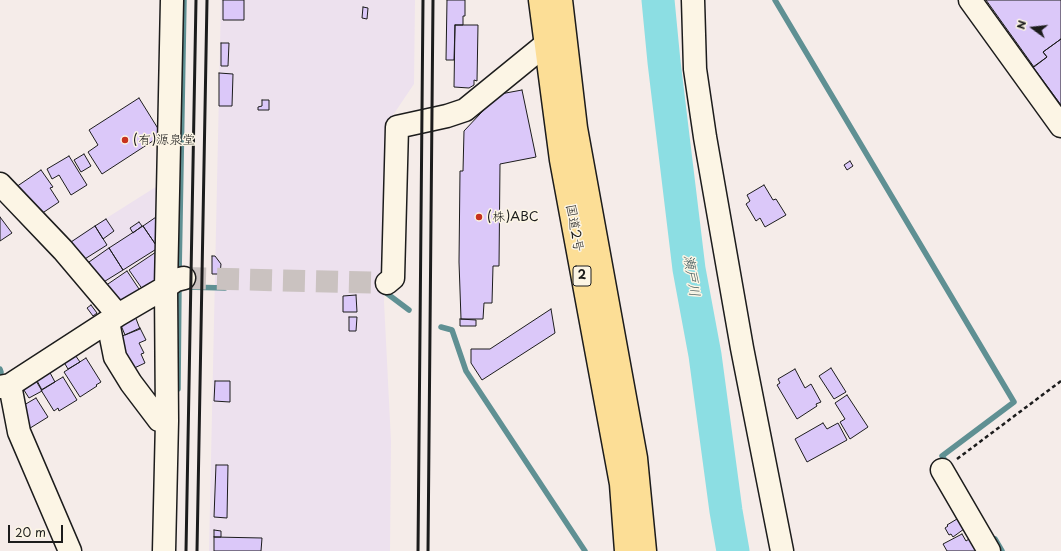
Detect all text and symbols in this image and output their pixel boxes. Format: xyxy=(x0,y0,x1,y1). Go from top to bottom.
north arrow xyxy=(1013,8,1053,48)
text: N xyxy=(1012,18,1030,31)
place label: (有)源泉堂 xyxy=(133,132,195,148)
marker: (有)源泉堂 xyxy=(120,135,130,145)
street label: 国道2号 xyxy=(562,203,586,253)
place label: (株)ABC xyxy=(487,209,539,225)
marker: (株)ABC xyxy=(474,212,484,222)
water label: 瀬戸川 xyxy=(679,254,703,298)
road number: 2 xyxy=(573,266,591,286)
scale bar xyxy=(10,517,65,543)
text: 20 m xyxy=(15,523,46,541)

